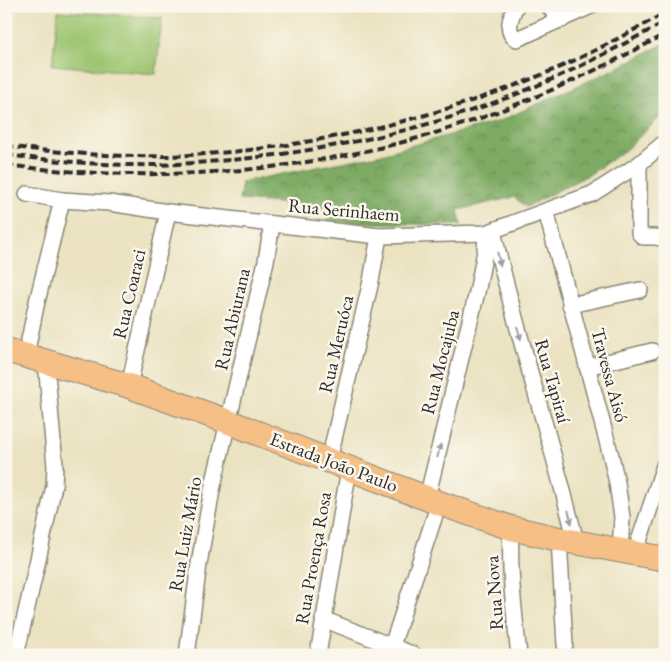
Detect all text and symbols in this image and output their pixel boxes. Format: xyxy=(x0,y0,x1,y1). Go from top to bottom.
street label: Rua Serinhaem xyxy=(287,193,401,227)
street label: Rua Coaraci xyxy=(107,246,152,341)
one-way arrow xyxy=(495,251,503,266)
street label: Rua Abiurana xyxy=(208,265,256,373)
street label: Rua Meruóca xyxy=(313,292,360,395)
street label: Rua Mocajuba xyxy=(415,307,465,417)
one-way arrow xyxy=(515,325,523,340)
street label: Travessa Aisó xyxy=(585,325,635,425)
street label: Rua Tapiraí xyxy=(529,336,577,426)
street label: Estrada João Paulo xyxy=(266,426,402,498)
one-way arrow xyxy=(435,443,443,458)
street label: Rua Luiz Mário xyxy=(163,475,207,593)
street label: Rua Proença Rosa xyxy=(289,489,337,626)
one-way arrow xyxy=(566,509,574,524)
street label: Rua Nova xyxy=(479,554,509,631)

